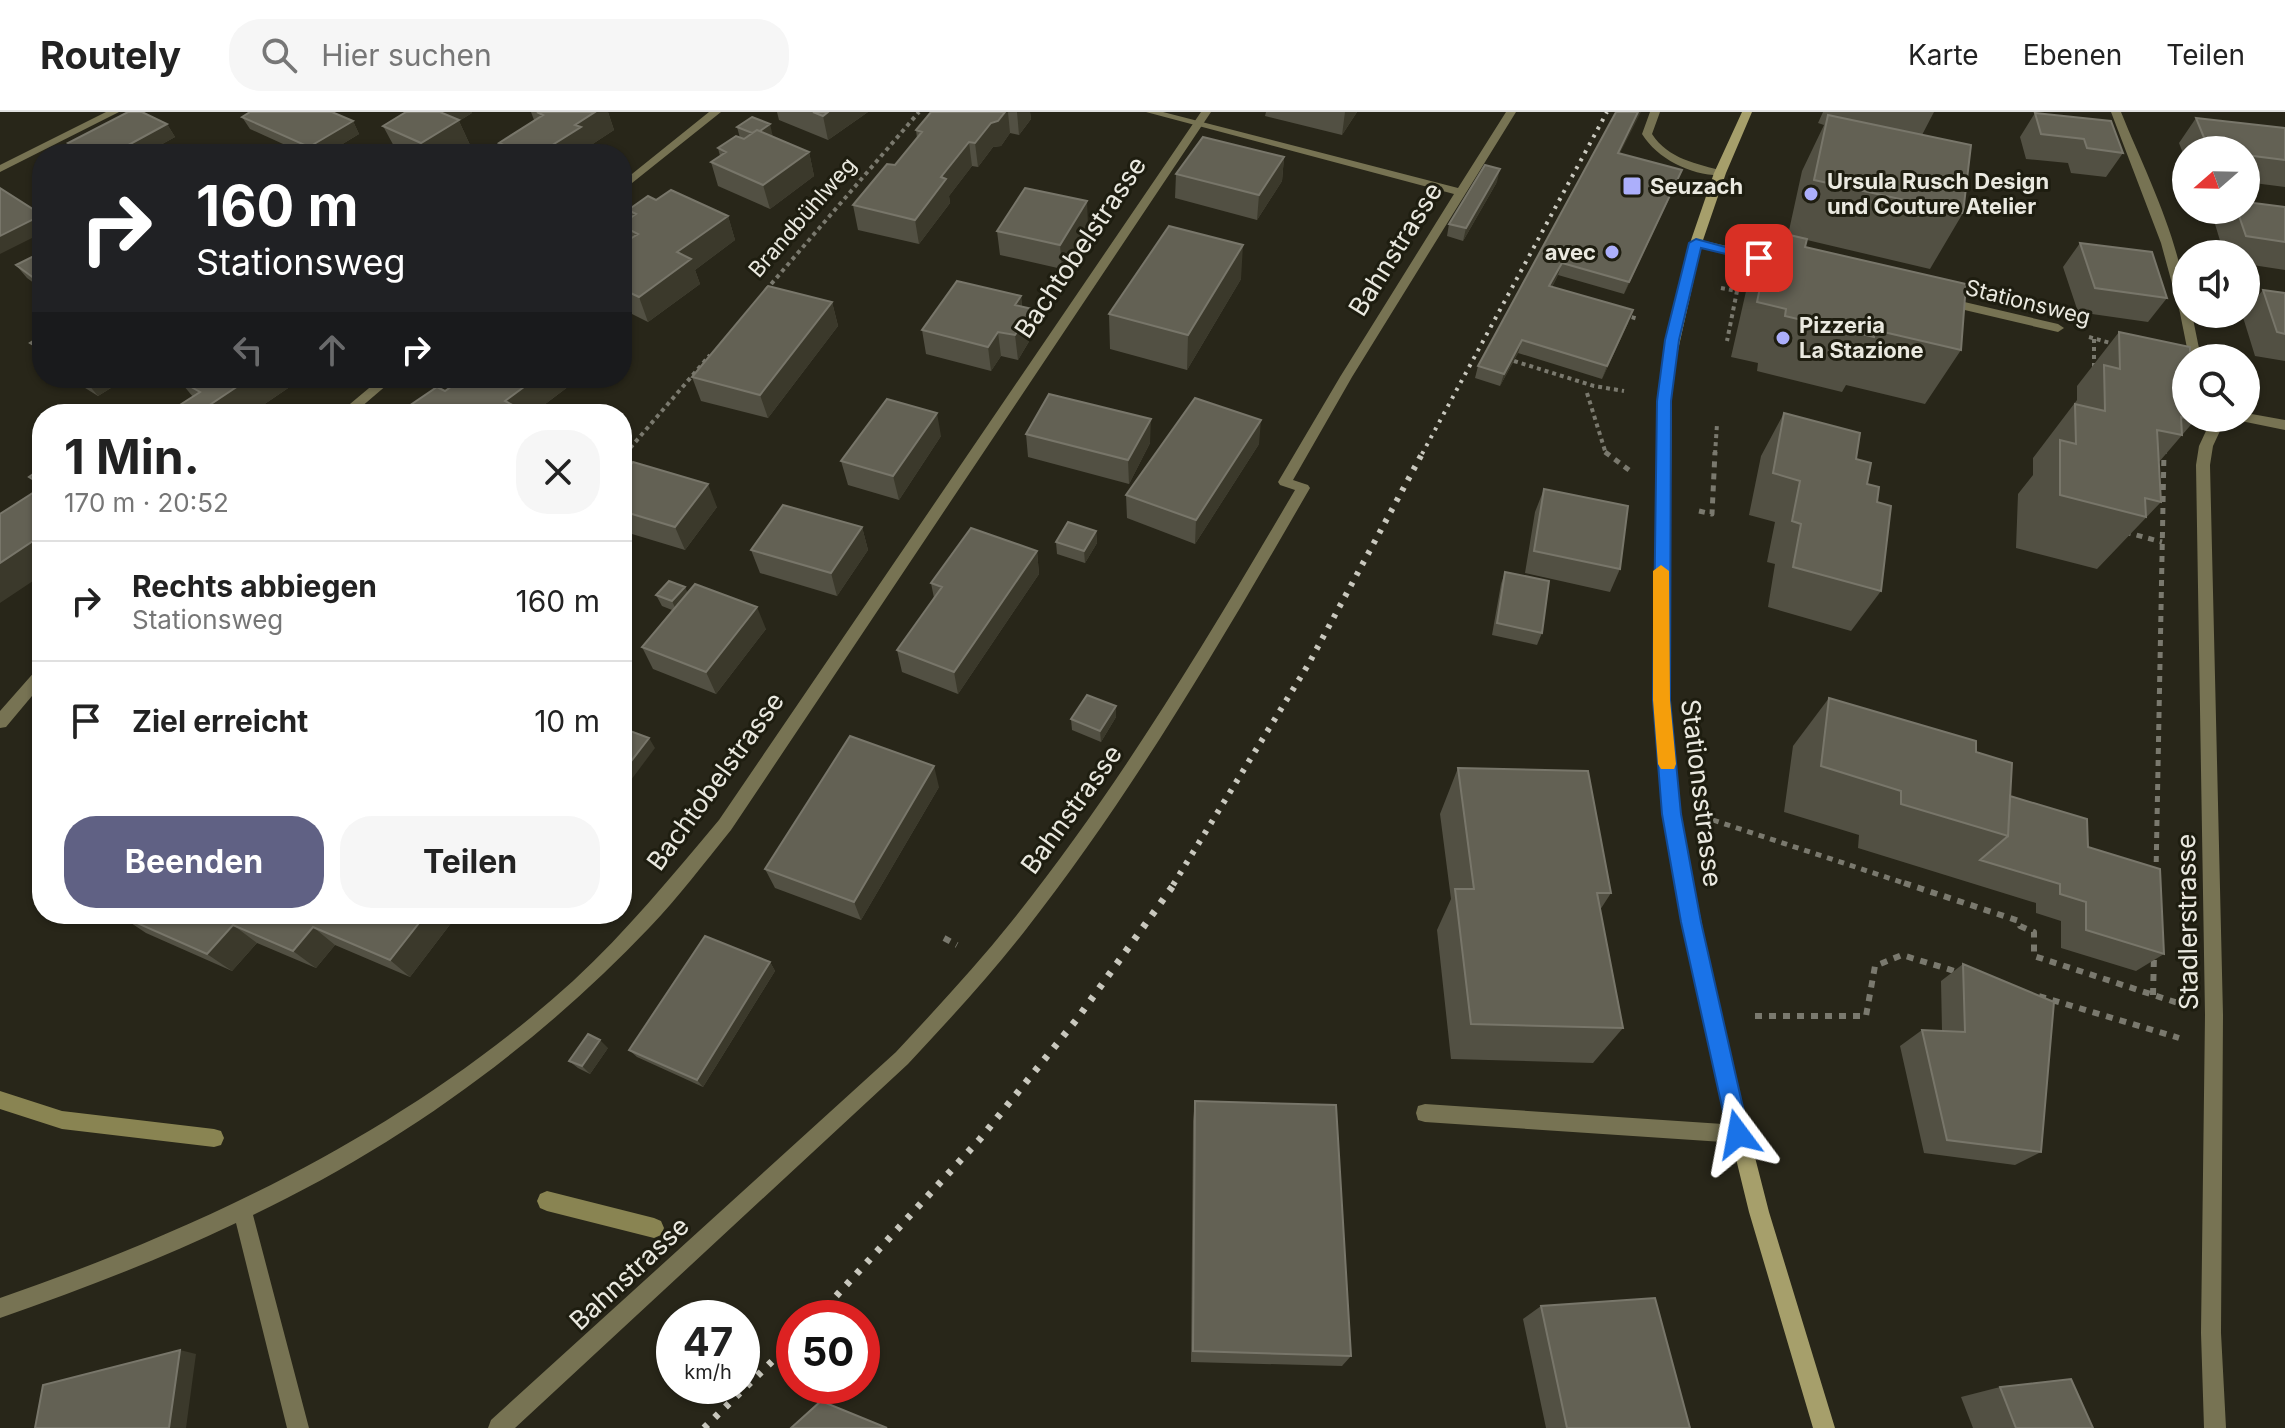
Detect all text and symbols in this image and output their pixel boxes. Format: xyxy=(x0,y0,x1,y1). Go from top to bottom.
search box xyxy=(229,19,789,91)
text: Routely xyxy=(40,32,181,78)
icon: search xyxy=(257,33,301,77)
text: Hier suchen xyxy=(321,37,492,73)
text: Karte xyxy=(1908,38,1979,72)
text: Ebenen xyxy=(2023,38,2122,72)
text: Teilen xyxy=(2166,38,2245,72)
north arrow xyxy=(2172,136,2260,224)
map controls xyxy=(2172,136,2260,432)
street label: Bachtobelstrasse xyxy=(1008,150,1152,344)
street label: Brandbühlweg xyxy=(743,152,861,282)
place label: Ursula Rusch Design und Couture Atelier xyxy=(1827,168,2049,219)
text: 160 m xyxy=(196,172,359,240)
place label: Seuzach xyxy=(1650,173,1743,199)
marker: Seuzach xyxy=(1621,175,1643,197)
icon: right xyxy=(64,176,168,280)
street label: Bahnstrasse xyxy=(1342,177,1448,321)
marker: Ursula Rusch Design und Couture Atelier xyxy=(1802,185,1820,203)
pin xyxy=(1725,224,1793,292)
icon: arrive xyxy=(1737,236,1781,280)
place label: avec xyxy=(1545,239,1596,265)
text: Stationsweg xyxy=(196,240,406,284)
button: sound xyxy=(2172,240,2260,328)
marker: avec xyxy=(1603,243,1621,261)
street label: Stationsweg xyxy=(1963,274,2093,330)
place label: Pizzeria La Stazione xyxy=(1799,312,1924,363)
icon: left xyxy=(226,328,270,372)
icon: ahead xyxy=(310,328,354,372)
icon: right xyxy=(394,328,438,372)
marker: Pizzeria La Stazione xyxy=(1774,329,1792,347)
button: search xyxy=(2172,344,2260,432)
text: 1 Min. xyxy=(64,427,200,486)
button: close xyxy=(516,430,600,514)
text: 170 m · 20:52 xyxy=(64,487,229,518)
text: Rechts abbiegen xyxy=(132,568,377,604)
icon: right xyxy=(64,579,108,623)
text: 160 m xyxy=(516,583,600,619)
text: Stationsweg xyxy=(132,604,283,635)
street label: Bachtobelstrasse xyxy=(640,686,790,876)
street label: Stationsstrasse xyxy=(1675,698,1729,888)
icon: arrive xyxy=(64,699,108,743)
text: Ziel erreicht xyxy=(132,703,308,739)
text: 10 m xyxy=(534,703,600,739)
street label: Bahnstrasse xyxy=(1014,739,1128,879)
button: Beenden xyxy=(64,816,324,908)
button: Teilen xyxy=(340,816,600,908)
street label: Stadlerstrasse xyxy=(2170,834,2204,1010)
position arrow xyxy=(1696,1092,1780,1176)
street label: Bahnstrasse xyxy=(563,1210,695,1336)
speed limit sign: 50 xyxy=(776,1300,880,1404)
text: 47 xyxy=(683,1317,733,1366)
text: km/h xyxy=(684,1360,732,1384)

